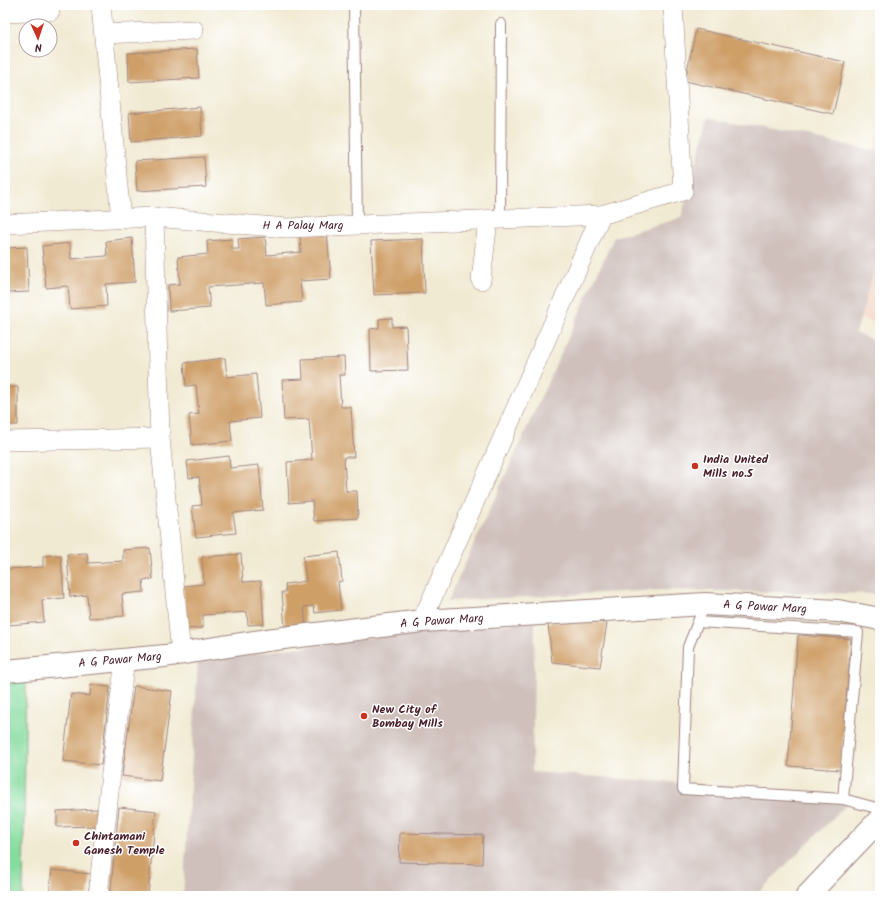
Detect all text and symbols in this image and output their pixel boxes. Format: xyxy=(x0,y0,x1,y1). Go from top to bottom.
north arrow xyxy=(18,18,58,58)
text: N xyxy=(34,38,42,56)
street label: H A Palay Marg xyxy=(263,216,344,235)
place label: India United Mills no.5 xyxy=(703,450,769,483)
marker: India United Mills no.5 xyxy=(690,461,700,471)
street label: A G Pawar Marg xyxy=(723,595,808,619)
street label: A G Pawar Marg xyxy=(400,609,485,633)
street label: A G Pawar Marg xyxy=(78,647,163,673)
place label: New City of Bombay Mills xyxy=(372,700,443,733)
marker: New City of Bombay Mills xyxy=(359,711,369,721)
place label: Chintamani Ganesh Temple xyxy=(84,827,165,860)
marker: Chintamani Ganesh Temple xyxy=(71,838,81,848)

